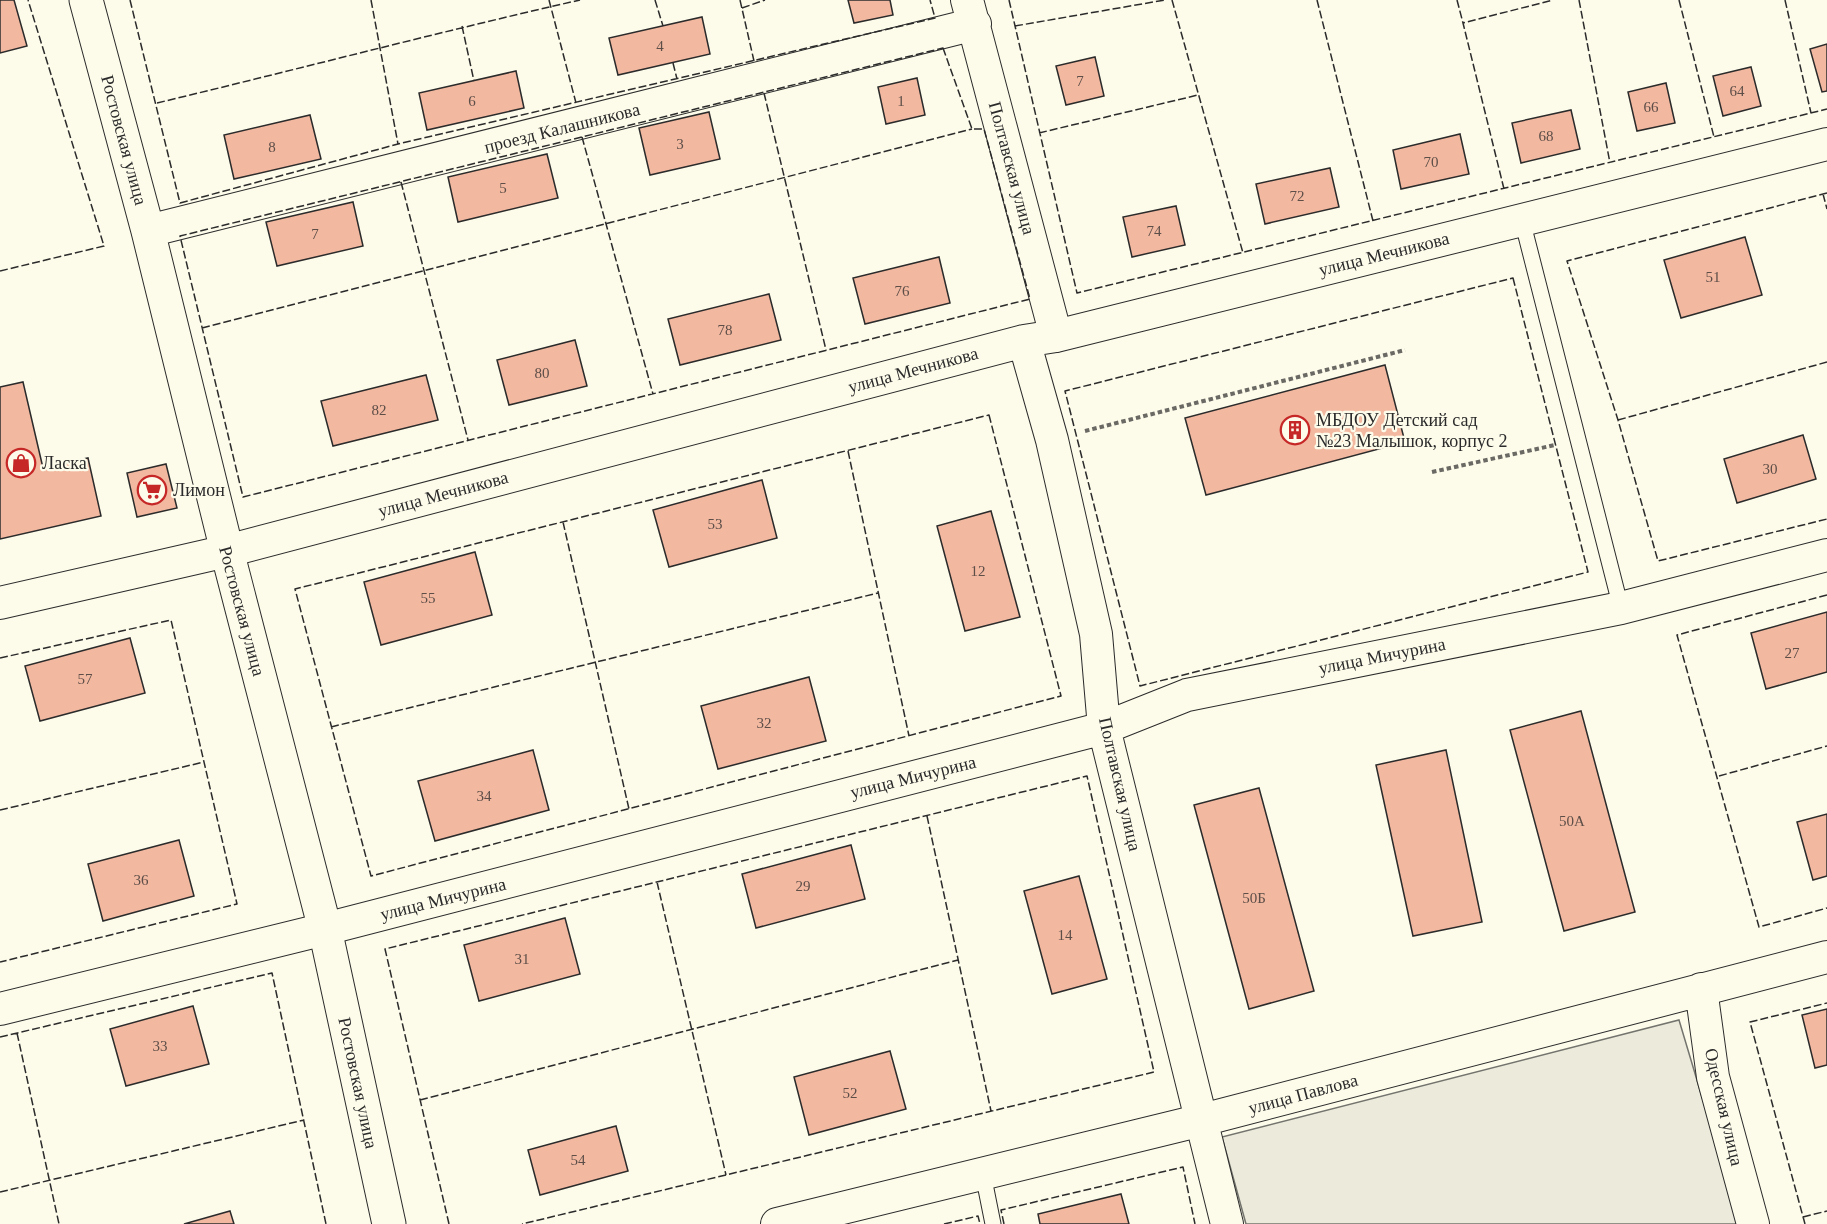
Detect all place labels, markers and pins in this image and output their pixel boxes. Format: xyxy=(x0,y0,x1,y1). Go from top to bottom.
place label: МБДОУ Детский сад №23 Малышок, корпус 2 xyxy=(1316,410,1507,451)
building icon: МБДОУ Детский сад №23 Малышок, корпус 2 xyxy=(1279,414,1311,446)
shop icon: Ласка xyxy=(5,447,37,479)
place label: Ласка xyxy=(42,453,87,473)
supermarket icon: Лимон xyxy=(136,474,168,506)
place label: Лимон xyxy=(173,480,225,500)

